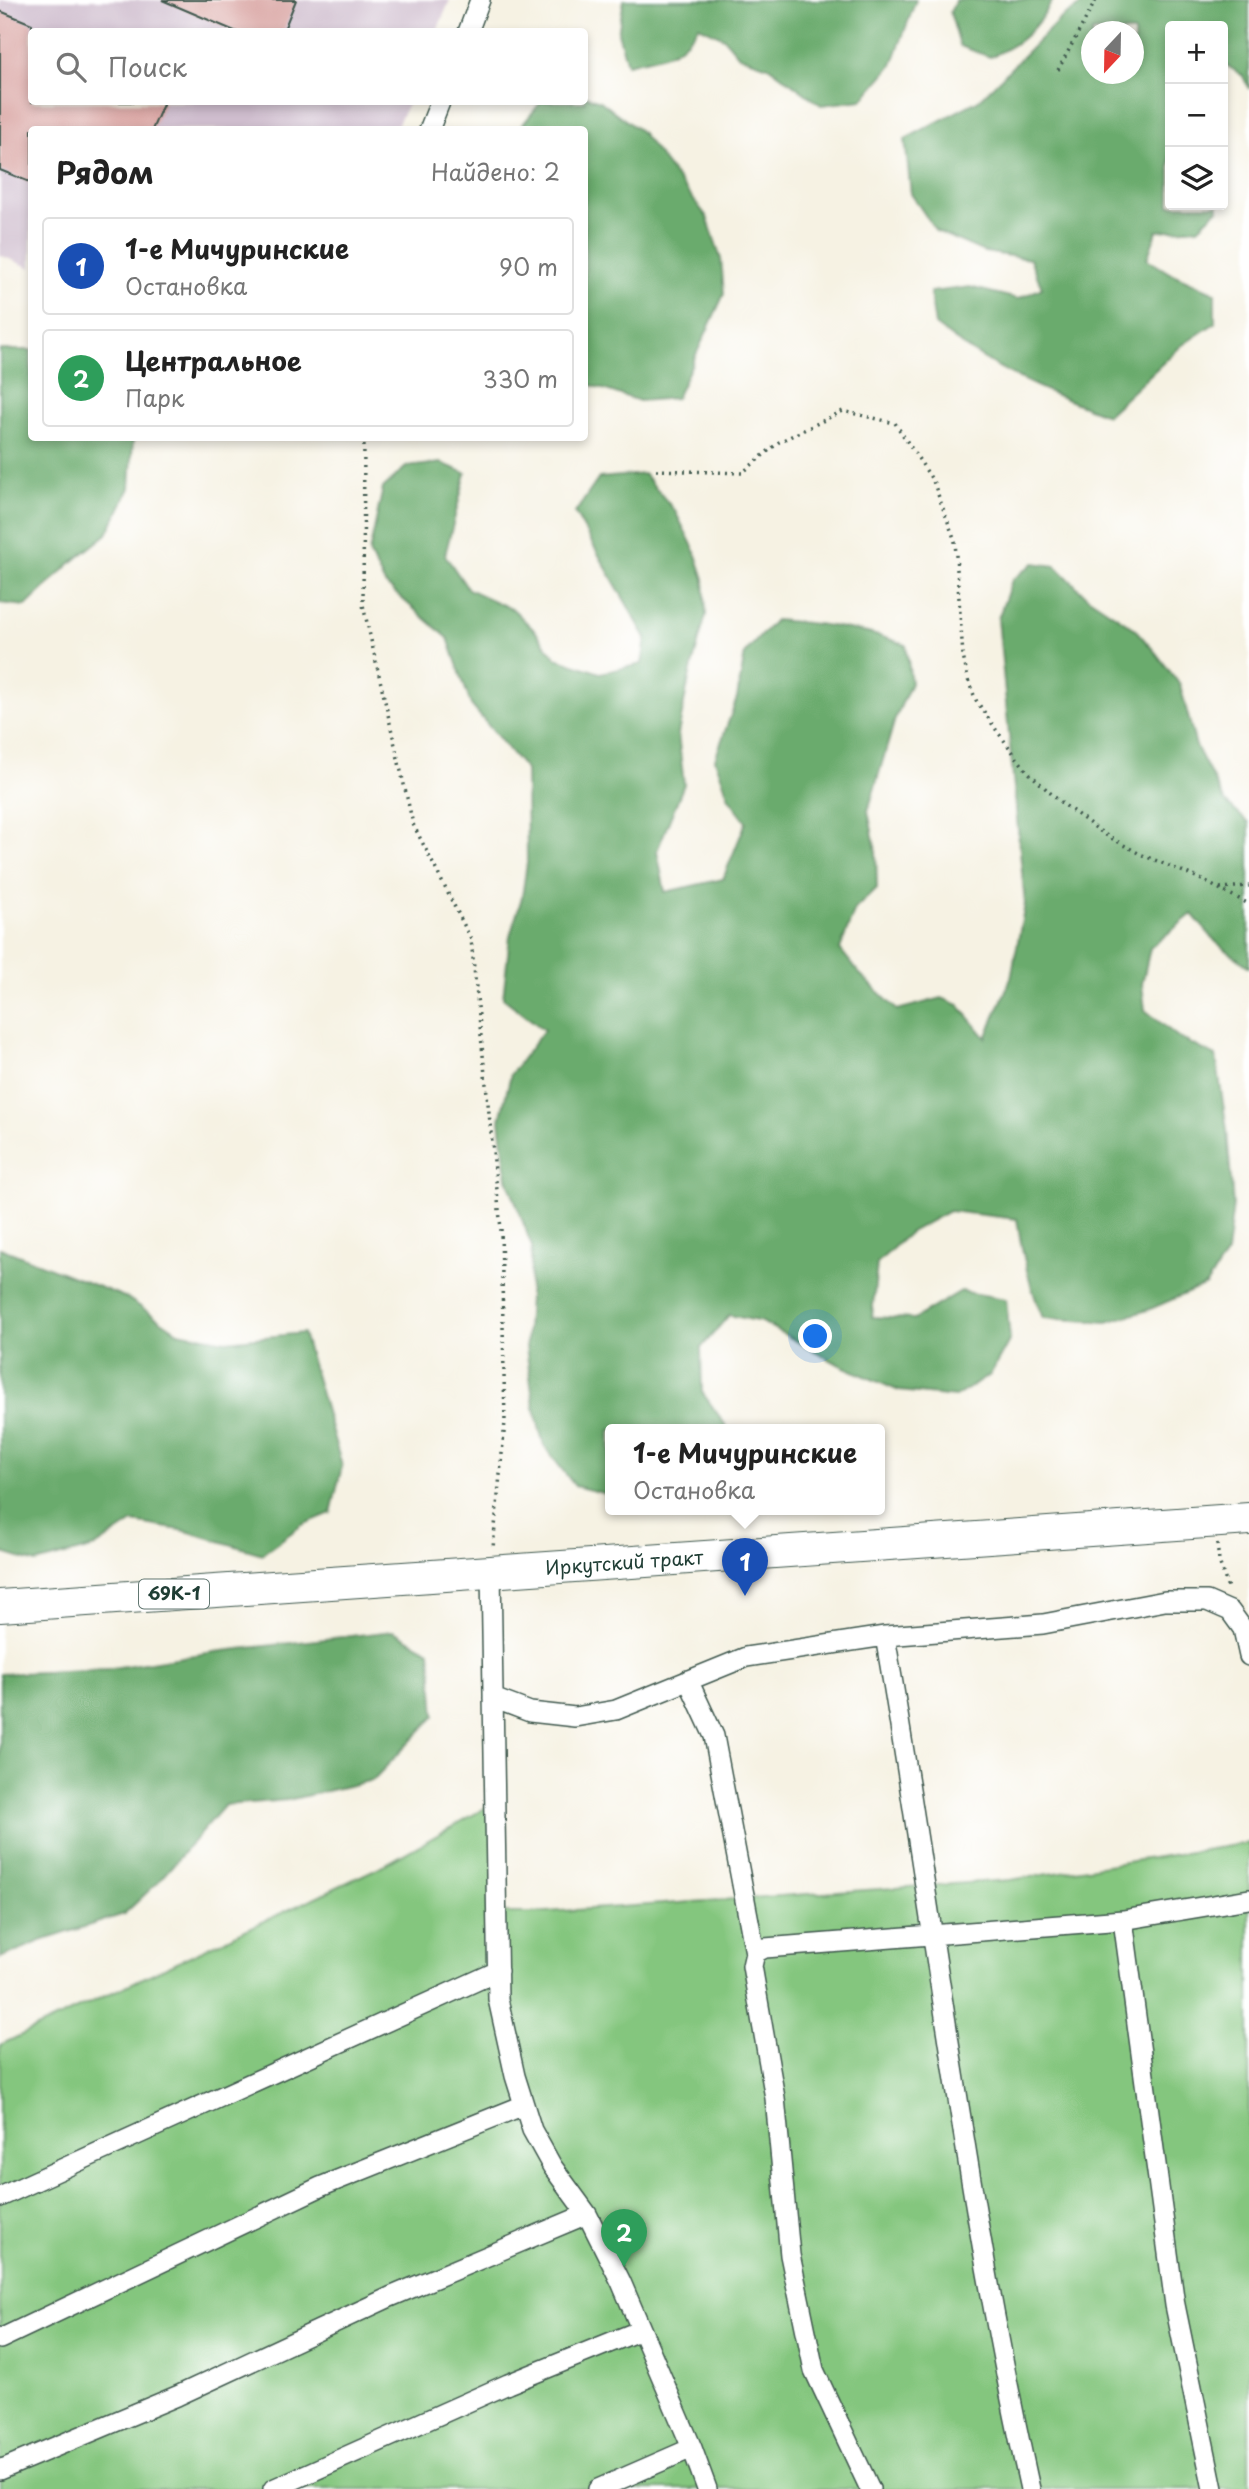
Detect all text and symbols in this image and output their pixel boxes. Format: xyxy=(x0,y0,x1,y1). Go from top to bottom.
north arrow xyxy=(1081,21,1144,84)
map controls xyxy=(1165,21,1228,210)
button: + xyxy=(1165,21,1228,84)
search box xyxy=(28,28,588,105)
text: Поиск xyxy=(108,47,187,86)
icon: search xyxy=(52,48,90,86)
button: − xyxy=(1165,84,1228,147)
button: layers xyxy=(1165,147,1228,210)
text: Рядом xyxy=(56,149,154,194)
text: Найдено: 2 xyxy=(431,154,560,189)
text: 1-е Мичуринские xyxy=(125,229,349,268)
text: 1 xyxy=(76,249,87,284)
text: 90 m xyxy=(499,249,558,284)
text: Остановка xyxy=(125,268,247,303)
text: Центральное xyxy=(125,341,302,380)
text: 2 xyxy=(73,361,89,396)
text: 330 m xyxy=(482,361,558,396)
text: Парк xyxy=(125,380,184,415)
your location xyxy=(798,1319,832,1353)
popup xyxy=(605,1424,885,1515)
text: 1-е Мичуринские xyxy=(633,1433,857,1472)
text: Остановка xyxy=(633,1472,755,1507)
pin: 1 xyxy=(722,1538,768,1596)
street label: Иркутский тракт xyxy=(545,1542,705,1581)
road number: 69К-1 xyxy=(139,1580,209,1609)
pin: 2 xyxy=(601,2209,647,2267)

